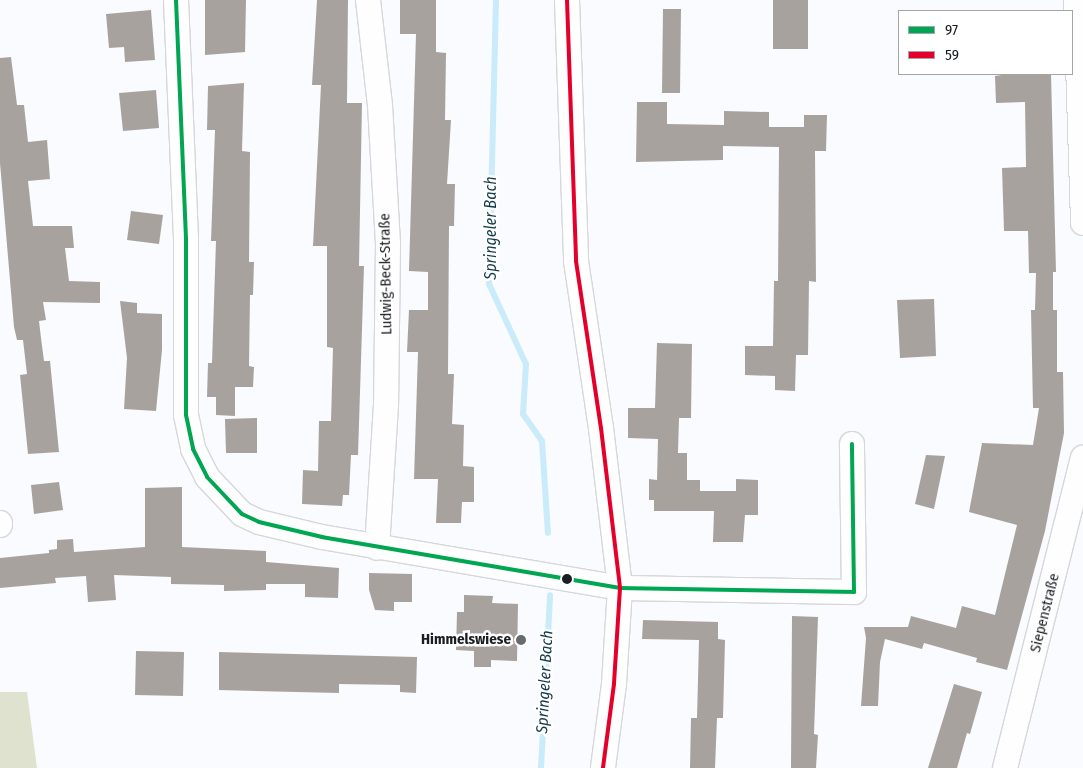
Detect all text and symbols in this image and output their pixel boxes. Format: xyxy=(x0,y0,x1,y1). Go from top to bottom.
legend xyxy=(898,10,1073,75)
text: 97 xyxy=(945,21,958,39)
text: 59 xyxy=(945,46,959,64)
water label: Springeler Bach xyxy=(481,176,501,280)
street label: Ludwig-Beck-Straße xyxy=(376,213,396,335)
street label: Siepenstraße xyxy=(1026,572,1064,654)
unlabelled marker xyxy=(562,574,572,584)
water label: Springeler Bach xyxy=(533,630,557,734)
place label: Himmelswiese xyxy=(421,631,511,649)
marker: Himmelswiese xyxy=(515,634,527,646)

